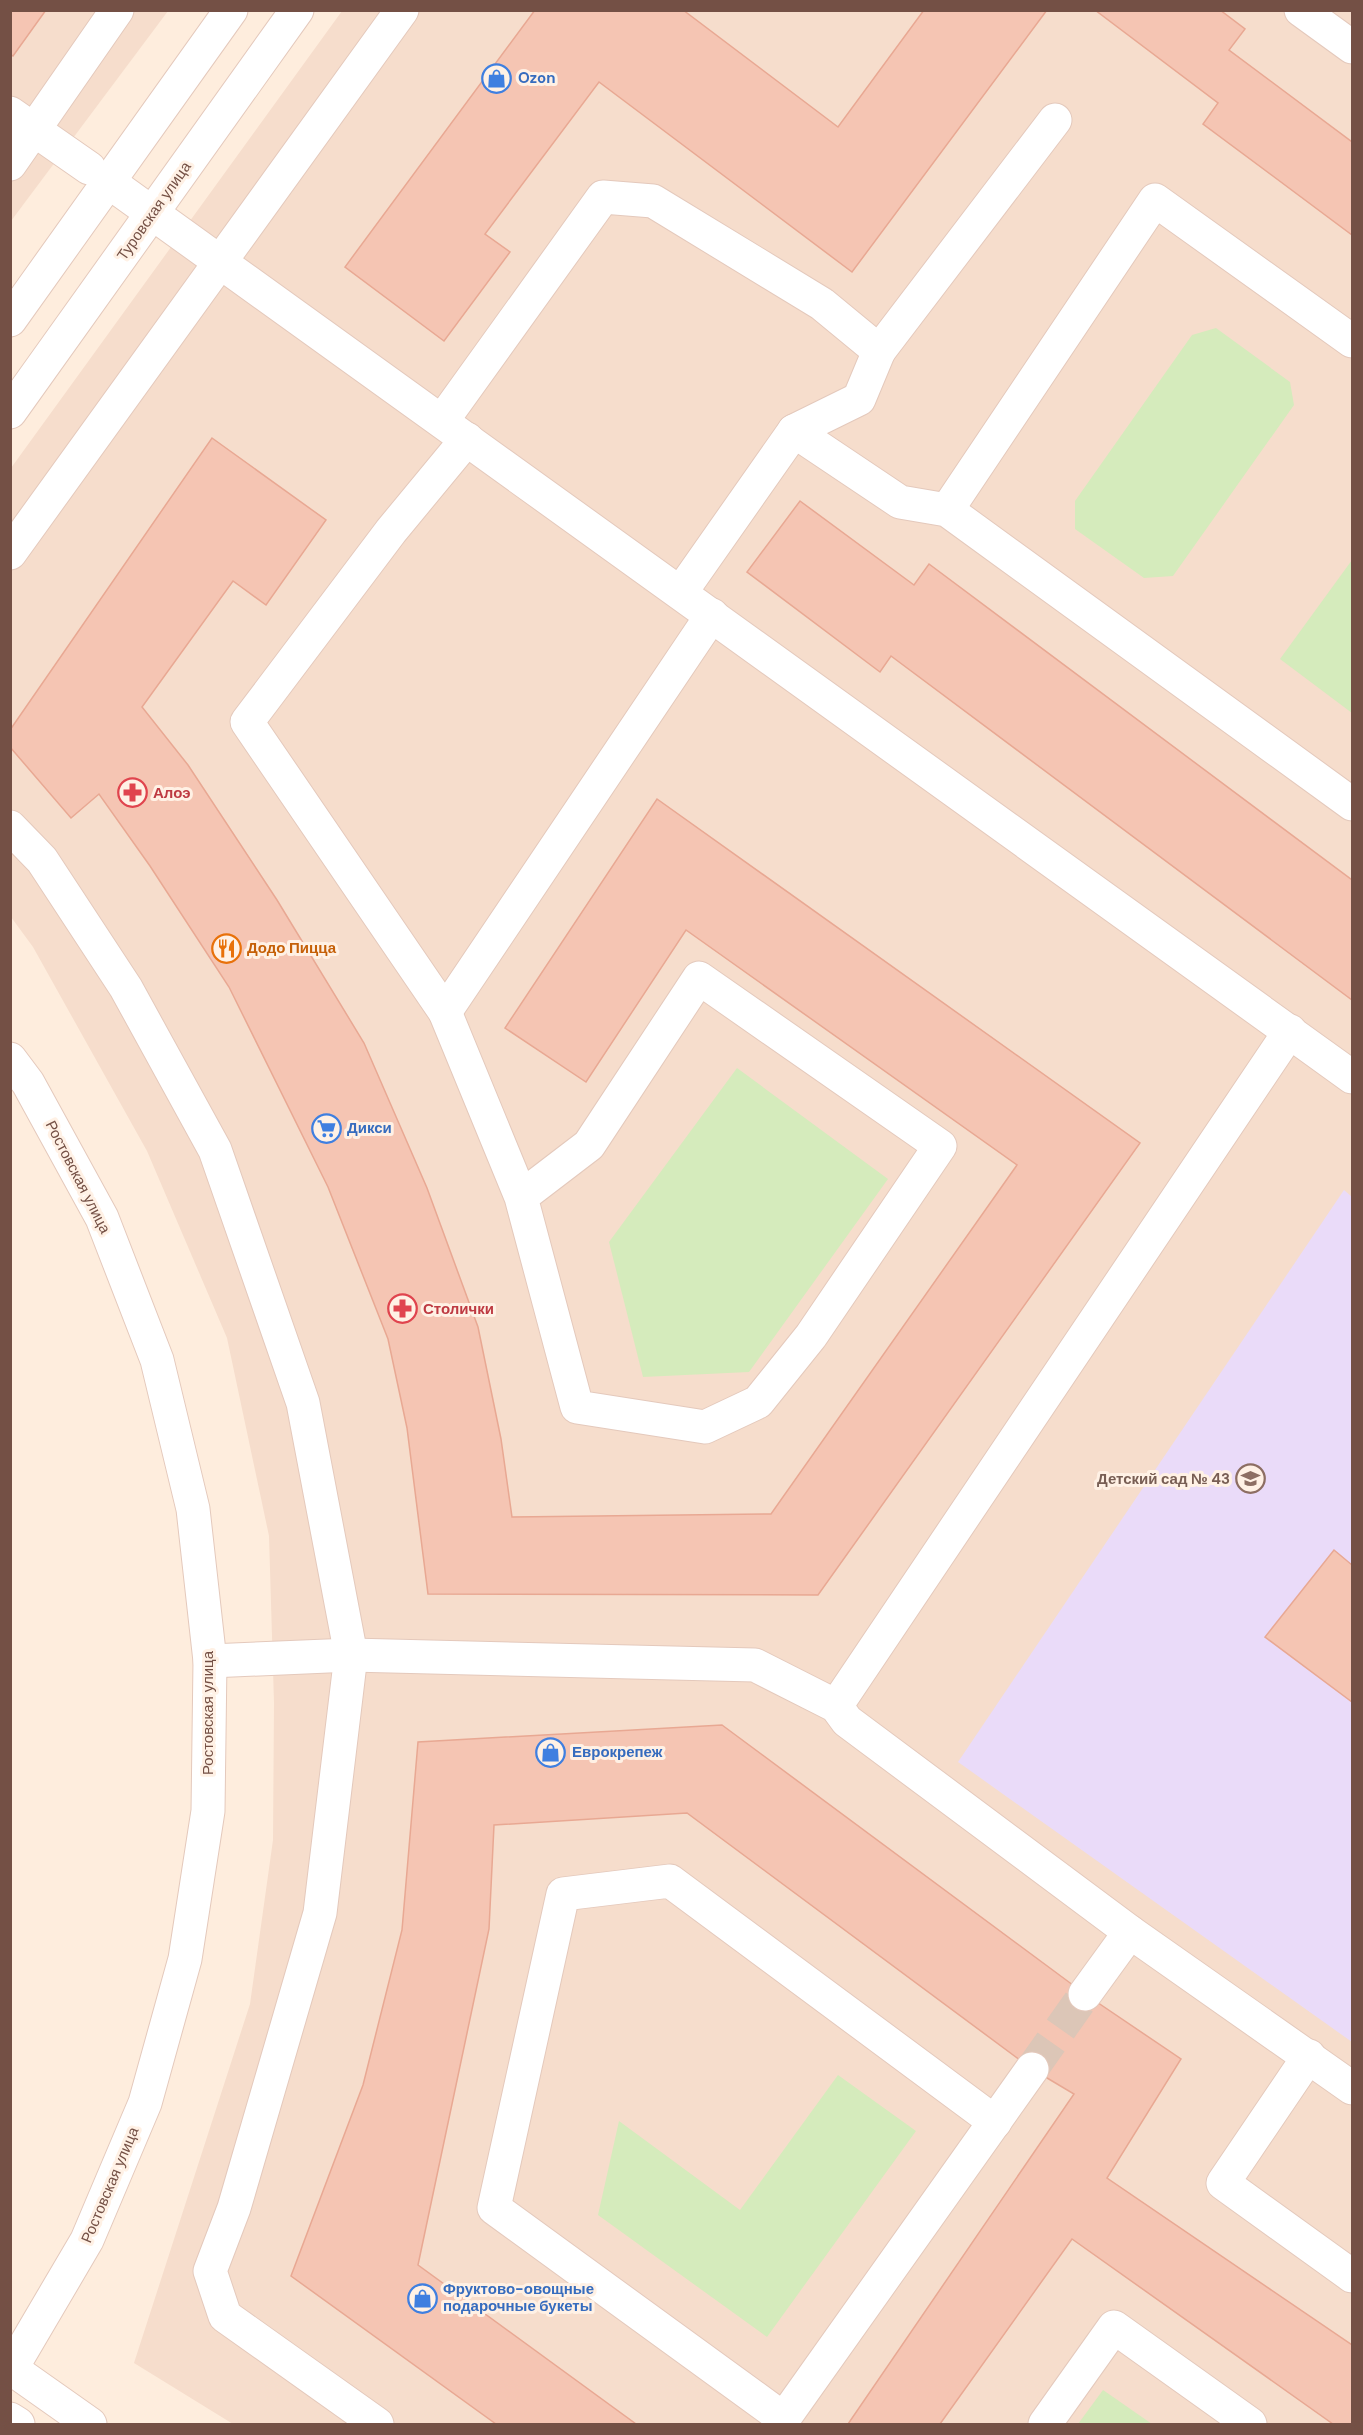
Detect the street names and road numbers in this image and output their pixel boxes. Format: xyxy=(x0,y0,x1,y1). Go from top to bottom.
street label: Туровская улица xyxy=(112,157,196,264)
street label: Ростовская улица xyxy=(41,1117,115,1237)
street label: Ростовская улица xyxy=(198,1650,218,1775)
street label: Ростовская улица xyxy=(77,2123,144,2246)

